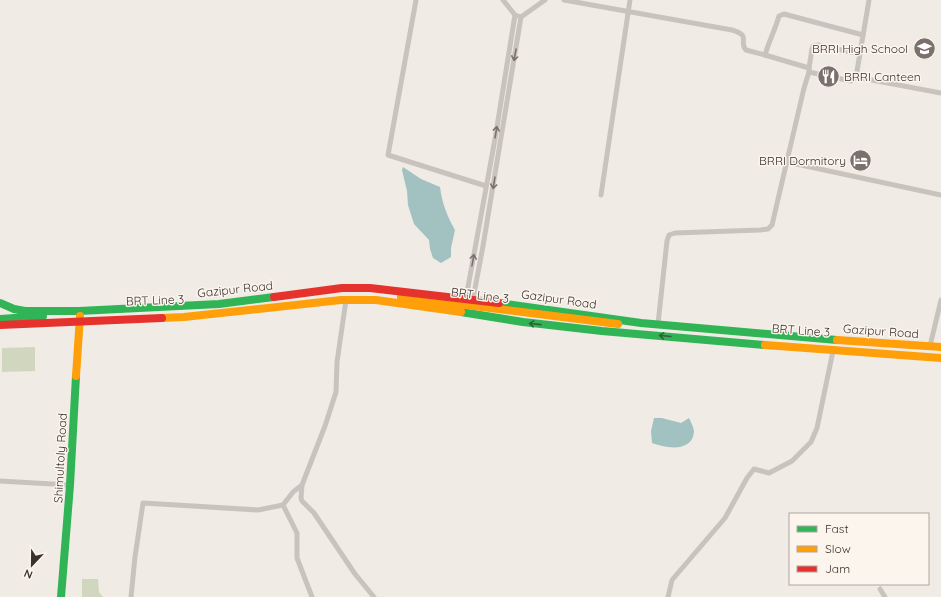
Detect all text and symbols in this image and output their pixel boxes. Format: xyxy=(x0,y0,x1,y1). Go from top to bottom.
school or university icon: BRRI High School xyxy=(911,35,937,61)
place label: BRRI High School xyxy=(812,41,908,56)
one-way arrow xyxy=(511,48,519,61)
restaurant icon: BRRI Canteen xyxy=(816,63,842,89)
place label: BRRI Canteen xyxy=(844,69,921,84)
one-way arrow xyxy=(492,126,500,139)
hotel icon: BRRI Dormitory xyxy=(848,147,874,173)
place label: BRRI Dormitory xyxy=(759,153,846,168)
one-way arrow xyxy=(490,176,498,189)
one-way arrow xyxy=(469,254,477,267)
street label: Gazipur Road xyxy=(196,278,274,300)
street label: BRT Line 3 xyxy=(450,284,510,306)
street label: Gazipur Road xyxy=(520,286,598,312)
street label: BRT Line 3 xyxy=(126,291,184,309)
one-way arrow xyxy=(529,320,542,327)
street label: BRT Line 3 xyxy=(771,320,831,340)
street label: Gazipur Road xyxy=(843,321,919,341)
one-way arrow xyxy=(659,332,672,340)
street label: Shimultoly Road xyxy=(50,413,70,503)
legend xyxy=(789,513,929,585)
text: Fast xyxy=(825,521,849,536)
text: Slow xyxy=(825,541,851,556)
north arrow xyxy=(12,545,52,585)
text: Jam xyxy=(825,561,850,576)
text: N xyxy=(22,566,35,582)

